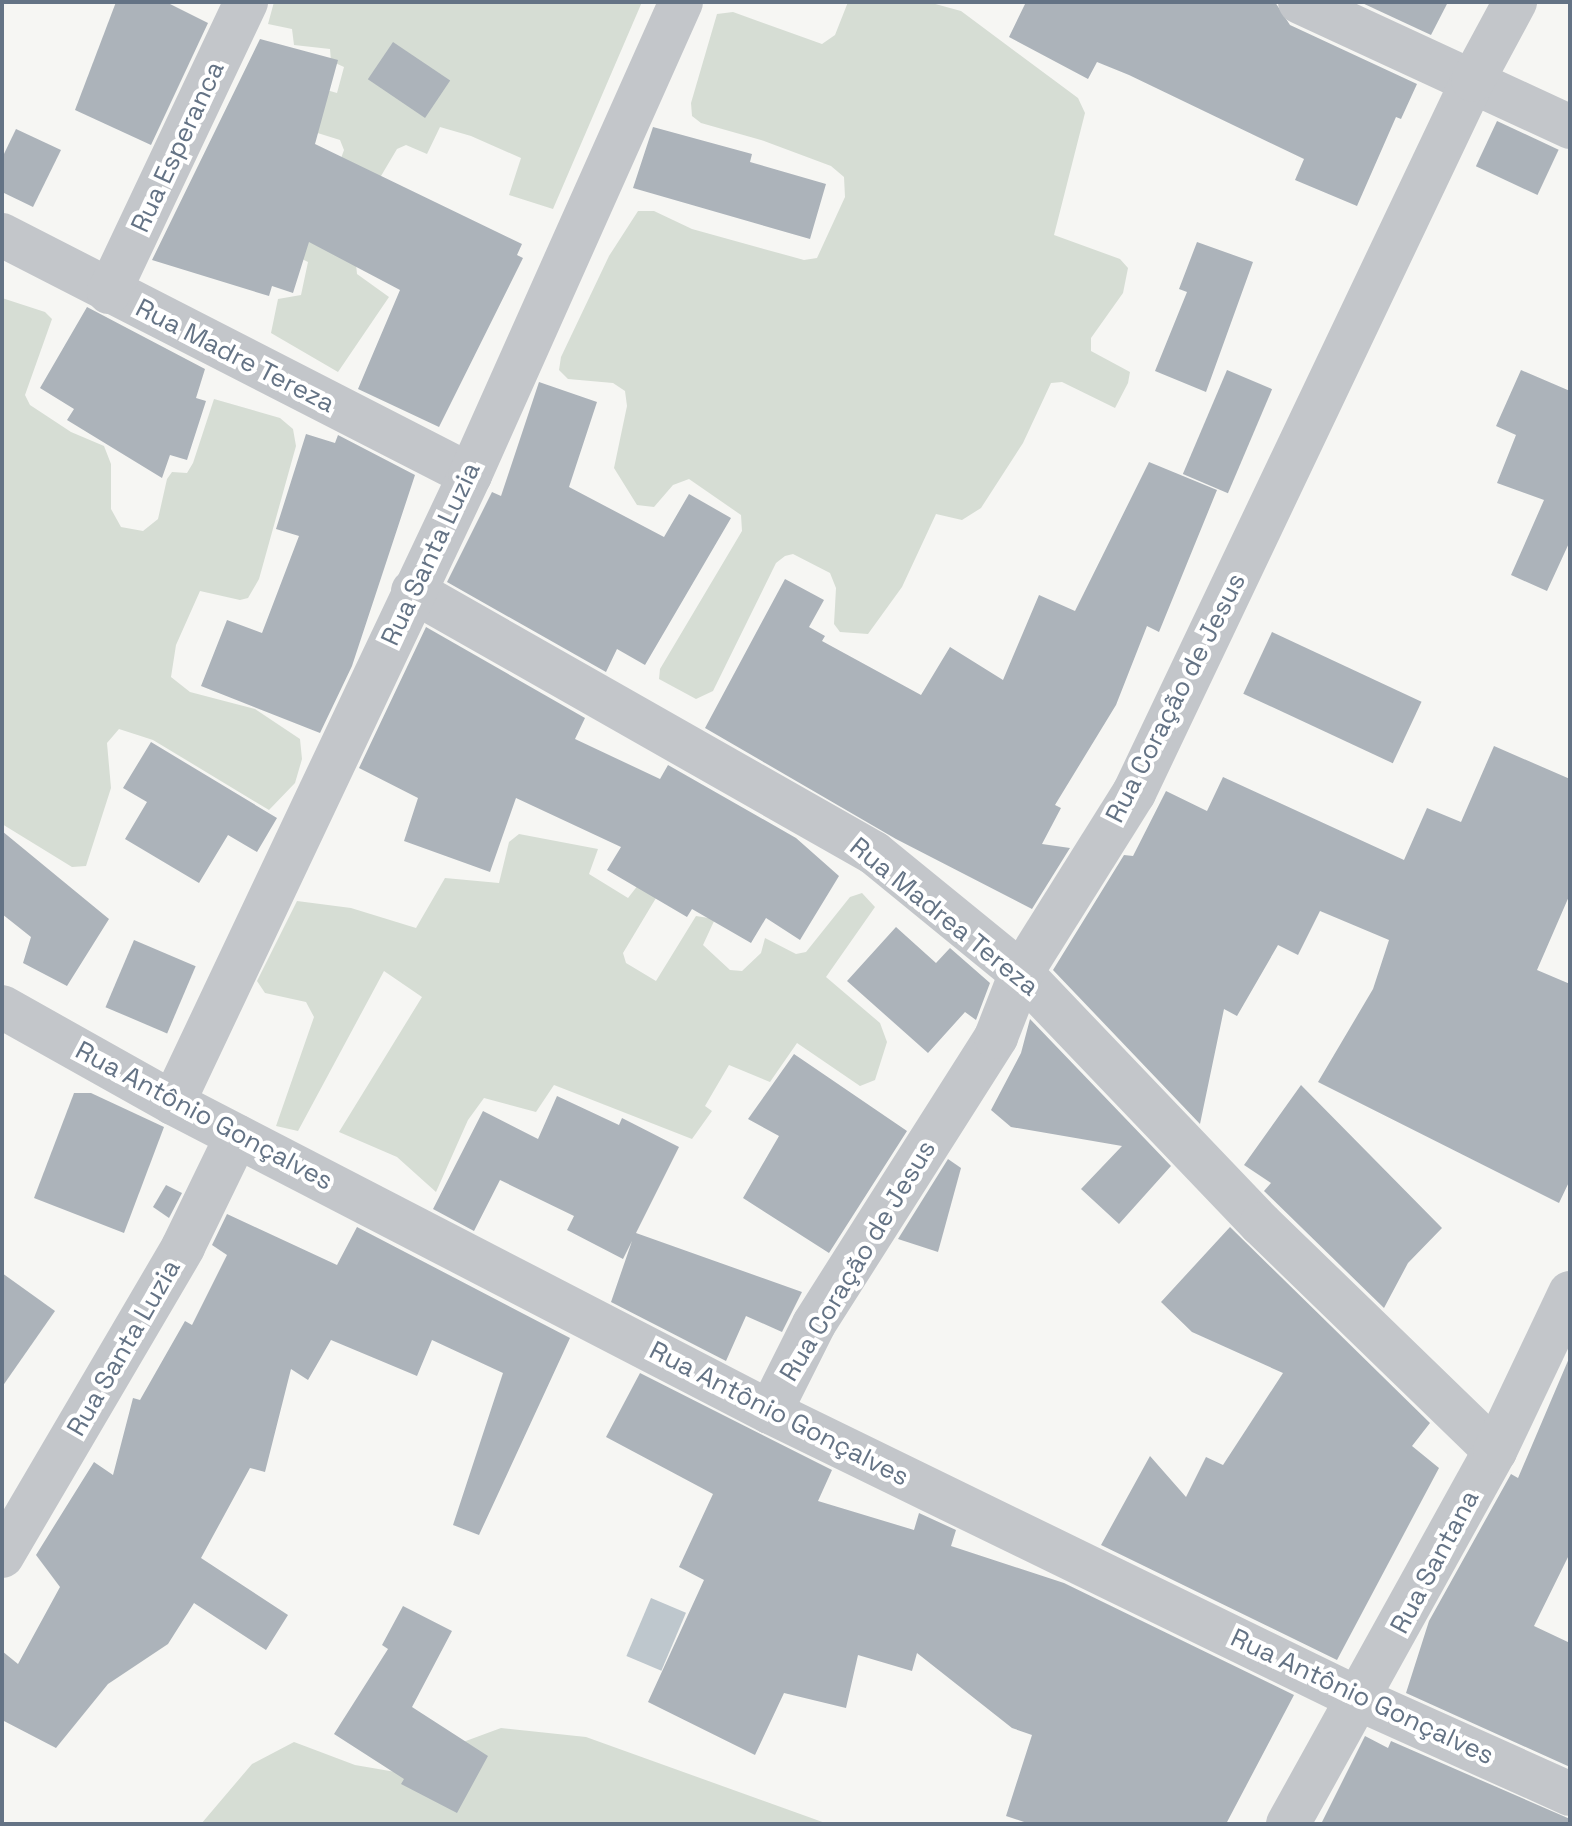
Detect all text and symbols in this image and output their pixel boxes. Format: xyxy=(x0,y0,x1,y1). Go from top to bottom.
street label: Rua Esperanca xyxy=(125,56,231,238)
street label: Rua Madre Tereza xyxy=(130,292,340,420)
street label: Rua Santa Luzia xyxy=(375,457,487,651)
street label: Rua Coração de Jesus xyxy=(1099,568,1253,828)
street label: Rua Madrea Tereza xyxy=(843,831,1045,1003)
street label: Rua Antônio Gonçalves xyxy=(70,1035,338,1197)
street label: Rua Coração de Jesus xyxy=(774,1135,942,1387)
street label: Rua Santa Luzia xyxy=(61,1254,187,1442)
street label: Rua Antônio Gonçalves xyxy=(644,1335,914,1493)
street label: Rua Santana xyxy=(1384,1485,1486,1639)
street label: Rua Antônio Gonçalves xyxy=(1225,1622,1499,1772)

